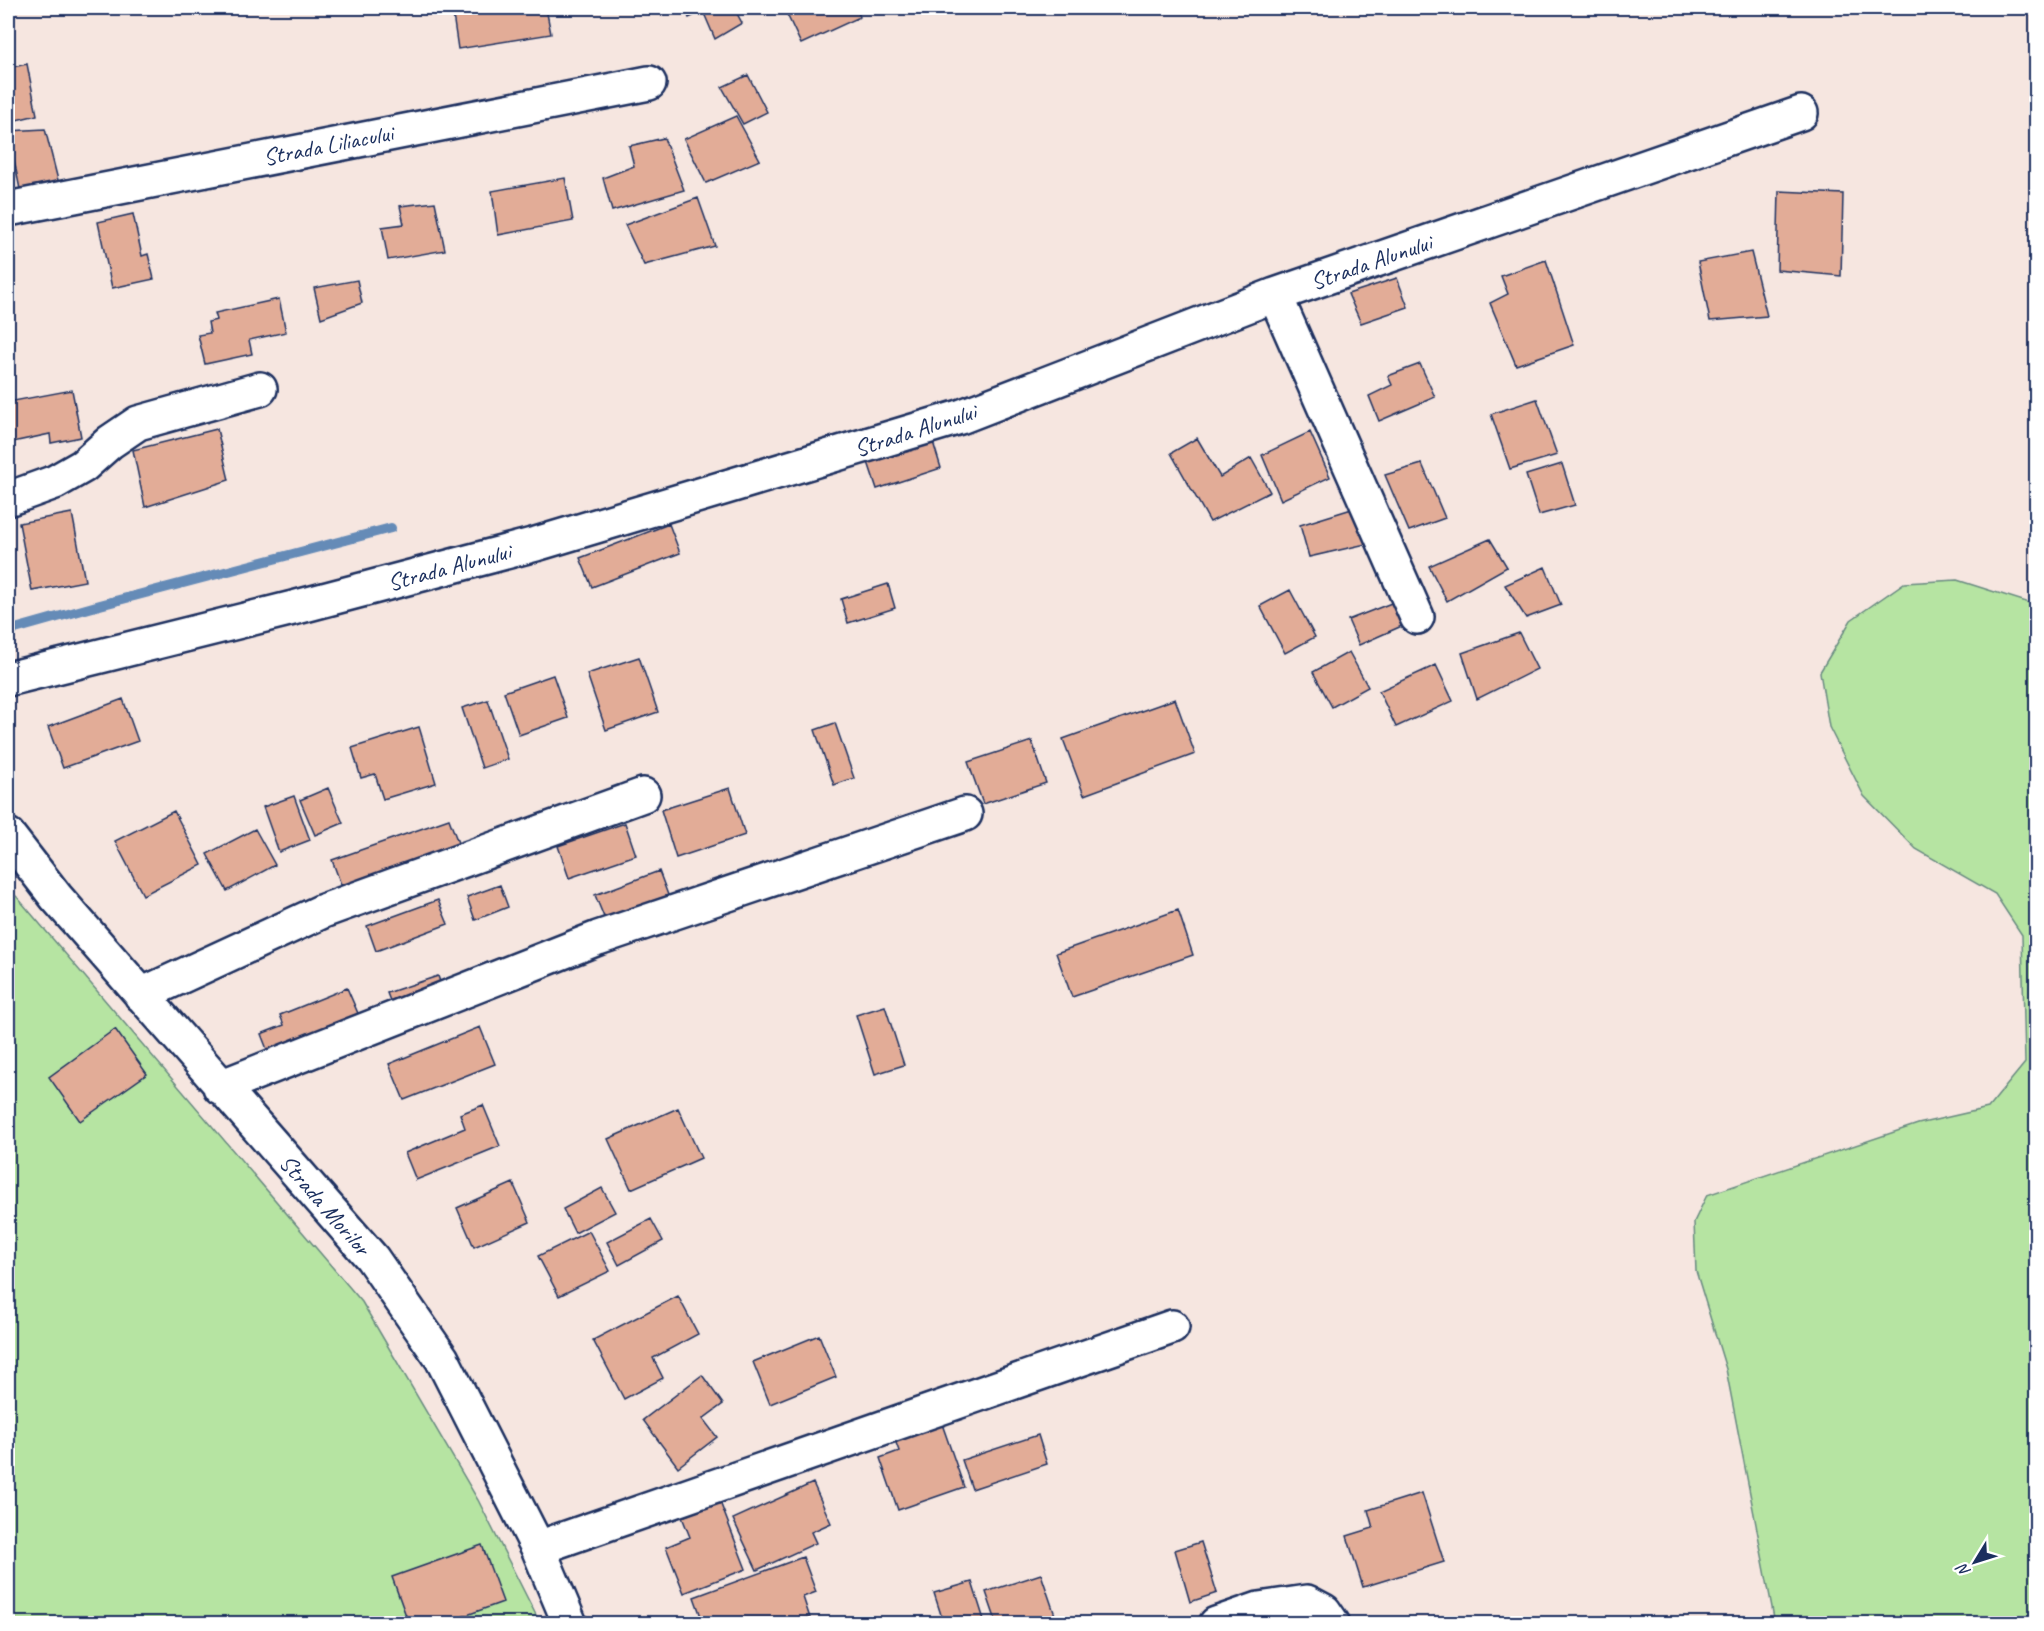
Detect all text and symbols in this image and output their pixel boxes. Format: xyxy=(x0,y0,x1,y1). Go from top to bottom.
street label: Strada Liliacului xyxy=(260,117,398,172)
street label: Strada Alunului xyxy=(1306,226,1439,297)
street label: Strada Alunului xyxy=(850,395,983,464)
street label: Strada Alunului xyxy=(384,535,517,598)
street label: Strada Morilor xyxy=(273,1148,379,1264)
north arrow xyxy=(1945,1532,2005,1592)
text: N xyxy=(1951,1558,1975,1581)

